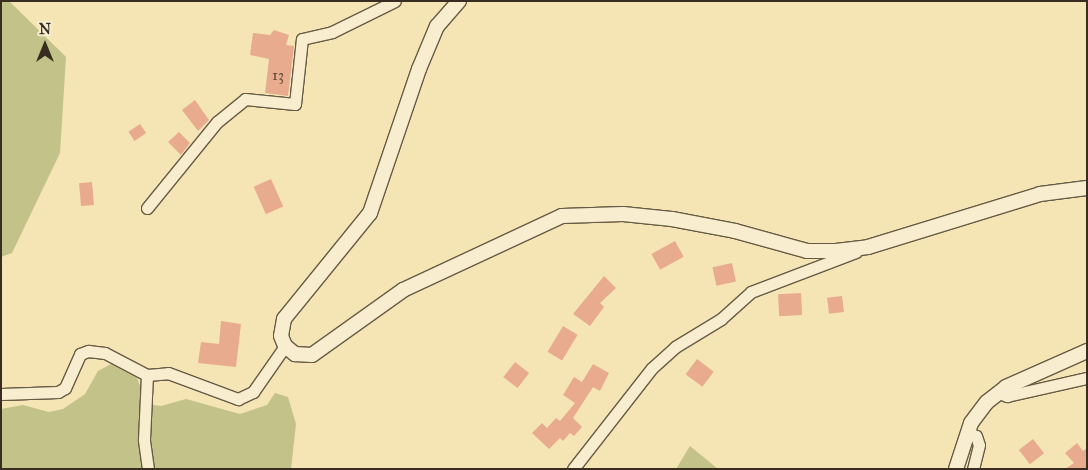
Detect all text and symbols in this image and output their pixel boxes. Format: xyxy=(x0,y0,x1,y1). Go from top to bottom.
north arrow xyxy=(20,20,70,70)
text: N xyxy=(39,21,51,38)
house number: 13 xyxy=(272,67,284,85)

